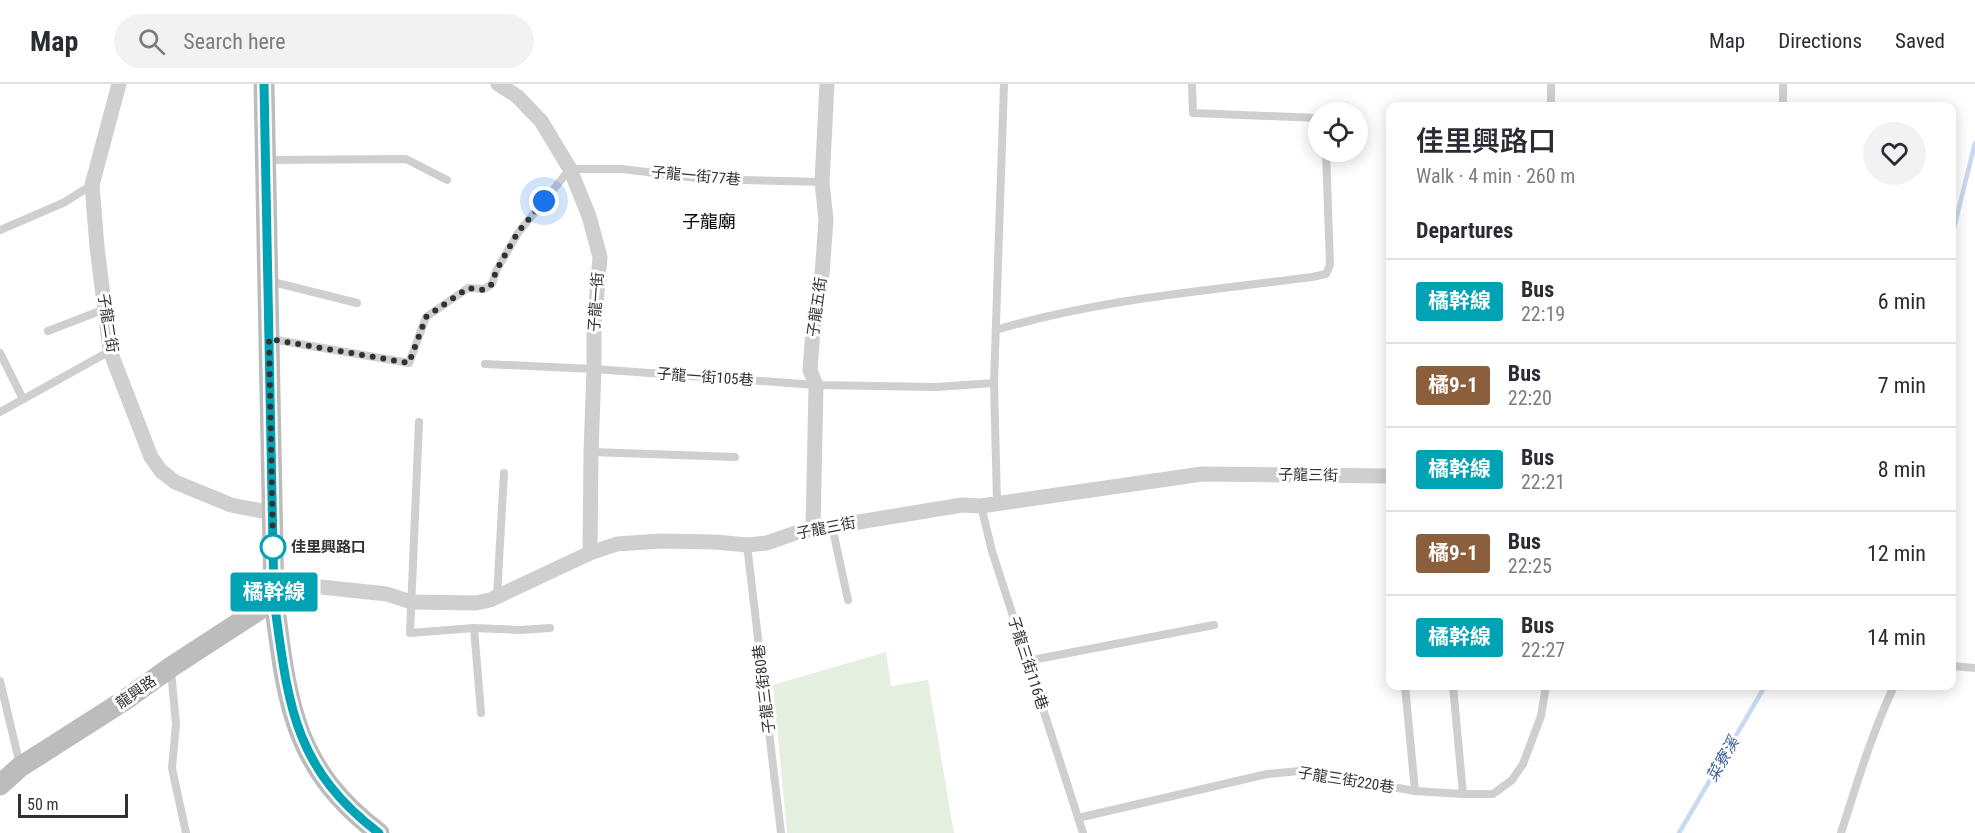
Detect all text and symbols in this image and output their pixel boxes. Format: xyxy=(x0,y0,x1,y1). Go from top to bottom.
search box xyxy=(114,14,534,68)
text: Map xyxy=(30,25,78,58)
icon: search xyxy=(135,25,168,58)
text: Search here xyxy=(183,29,286,54)
text: Map xyxy=(1709,29,1745,53)
text: Directions xyxy=(1778,29,1862,53)
text: Saved xyxy=(1895,29,1945,53)
map controls xyxy=(1308,102,1368,162)
button: locate xyxy=(1308,102,1368,162)
button: heart xyxy=(1863,122,1926,185)
text: 佳里興路口 xyxy=(1416,125,1556,158)
street label: 子龍一街77巷 xyxy=(650,163,742,189)
text: Walk · 4 min · 260 m xyxy=(1416,164,1575,188)
your location xyxy=(529,186,559,216)
district label: 子龍廟 xyxy=(682,211,736,232)
text: Departures xyxy=(1416,218,1513,243)
street label: 子龍一街 xyxy=(585,271,607,333)
street label: 子龍五街 xyxy=(804,276,830,338)
text: Bus xyxy=(1521,277,1554,302)
text: 橘幹線 xyxy=(1428,289,1491,313)
text: 6 min xyxy=(1878,289,1926,314)
street label: 子龍二街 xyxy=(94,292,122,354)
text: 22:19 xyxy=(1521,302,1565,326)
text: Bus xyxy=(1508,361,1541,386)
street label: 子龍一街105巷 xyxy=(656,365,754,389)
text: 橘9-1 xyxy=(1428,373,1478,397)
text: 7 min xyxy=(1878,373,1926,398)
text: 22:20 xyxy=(1508,386,1552,410)
text: Bus xyxy=(1521,445,1554,470)
text: 橘幹線 xyxy=(1428,457,1491,481)
text: 8 min xyxy=(1878,457,1926,482)
street label: 子龍三街 xyxy=(1278,465,1338,485)
text: 22:21 xyxy=(1521,470,1565,494)
street label: 子龍三街 xyxy=(795,513,857,543)
text: Bus xyxy=(1508,529,1541,554)
marker: 佳里興路口 xyxy=(260,534,286,560)
place label: 佳里興路口 xyxy=(291,538,366,556)
text: 橘9-1 xyxy=(1428,541,1478,565)
text: 12 min xyxy=(1867,541,1926,566)
text: 22:25 xyxy=(1508,554,1552,578)
line badge: 橘幹線 xyxy=(240,572,308,612)
text: 橘幹線 xyxy=(243,580,306,604)
text: Bus xyxy=(1521,613,1554,638)
street label: 子龍三街116巷 xyxy=(1004,614,1052,712)
text: 橘幹線 xyxy=(1428,625,1491,649)
text: 14 min xyxy=(1867,625,1926,650)
text: 22:27 xyxy=(1521,638,1565,662)
street label: 子龍三街80巷 xyxy=(750,643,778,735)
street label: 龍興路 xyxy=(112,672,160,712)
water label: 菜寮溪 xyxy=(1702,732,1744,785)
street label: 子龍三街220巷 xyxy=(1297,764,1395,796)
scale bar xyxy=(18,791,128,818)
text: 50 m xyxy=(27,795,59,814)

